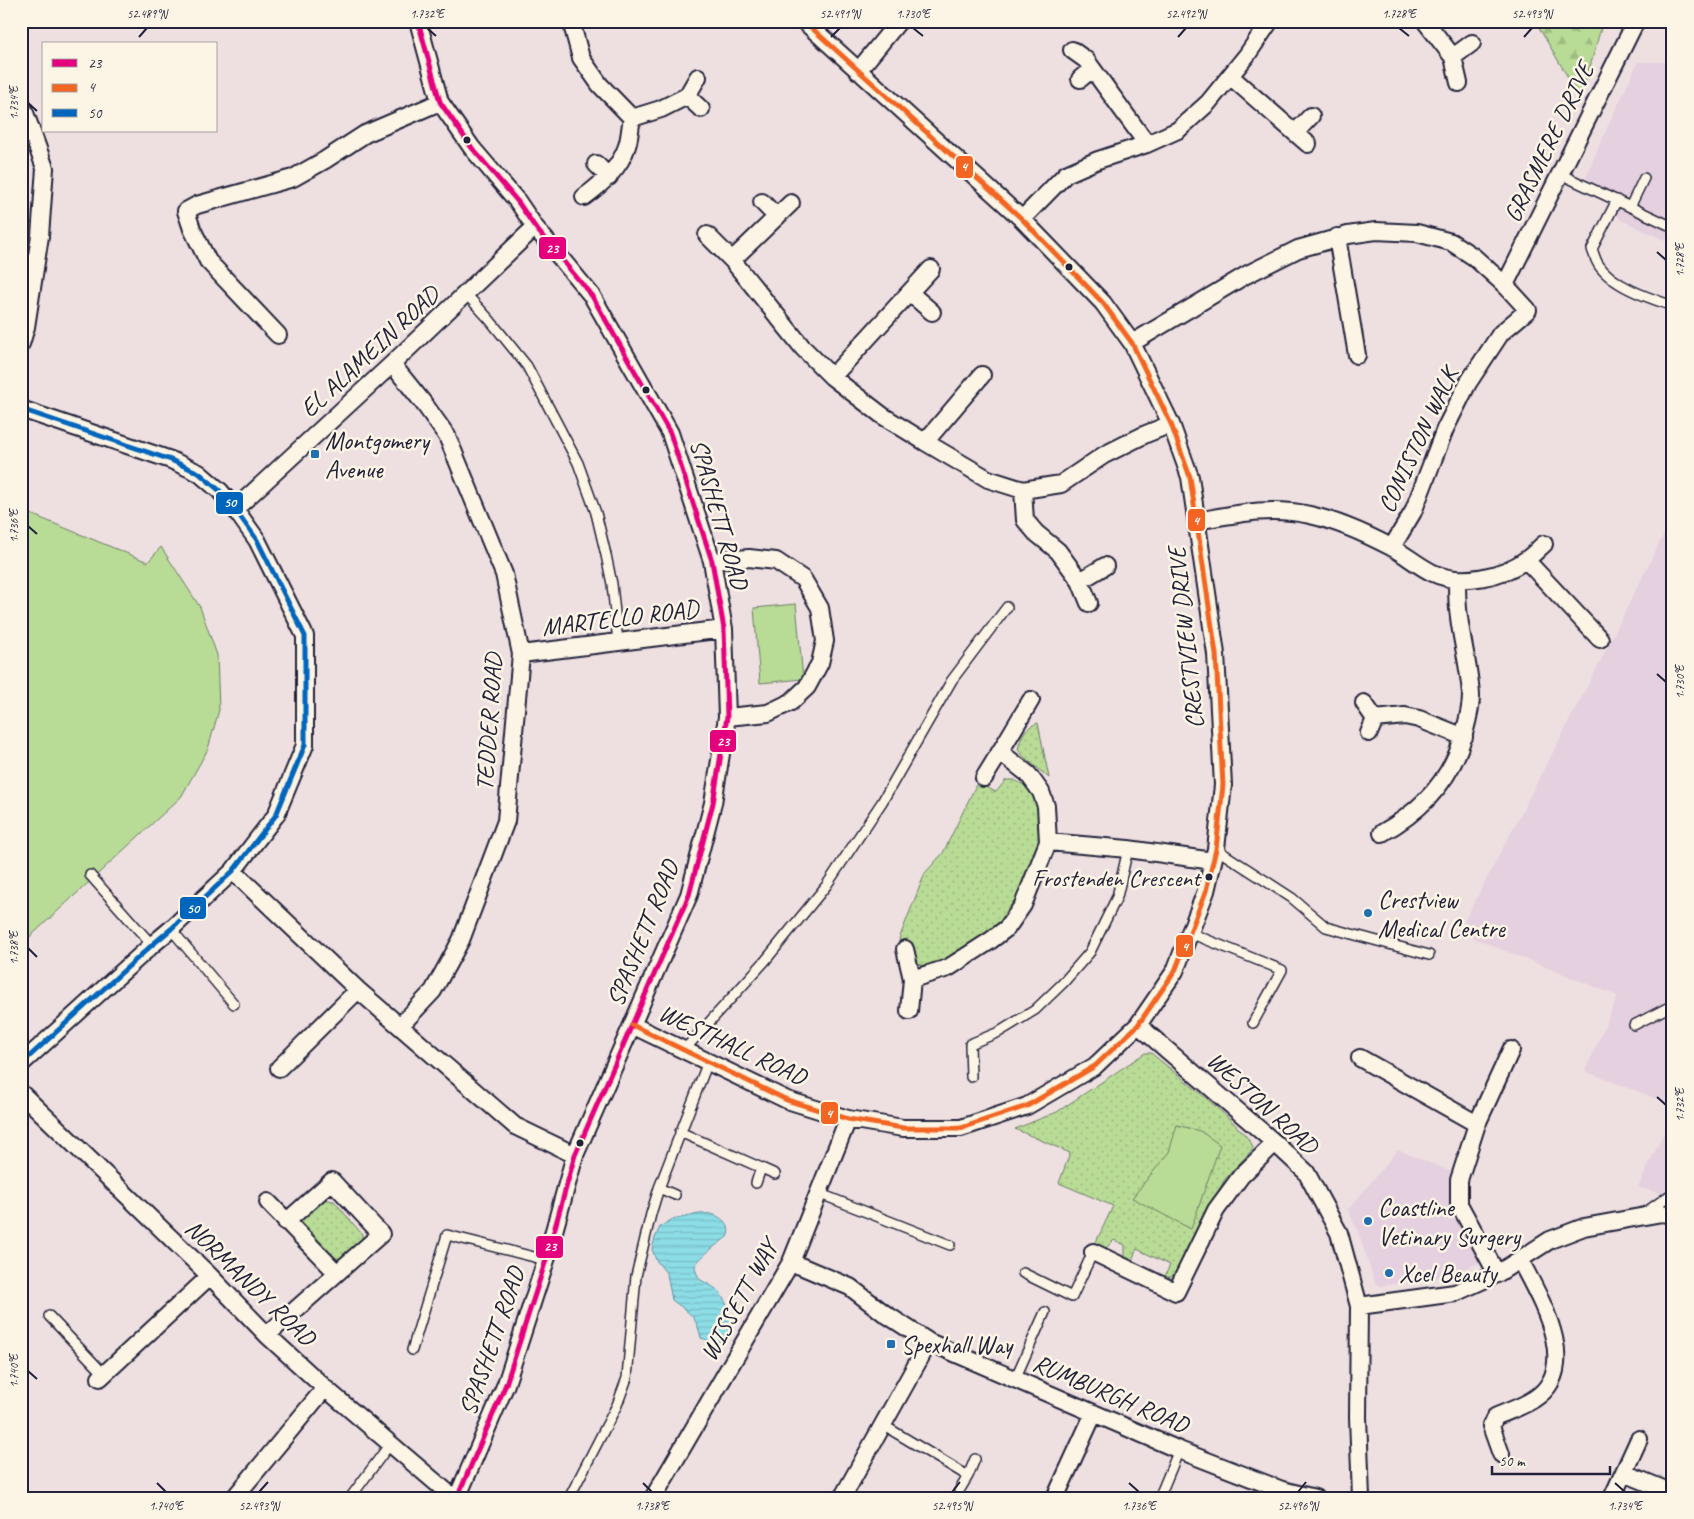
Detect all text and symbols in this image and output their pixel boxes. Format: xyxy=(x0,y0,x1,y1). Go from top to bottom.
text: 52.489°N xyxy=(127,6,169,22)
text: 1.732°E xyxy=(410,6,446,22)
text: 52.491°N xyxy=(820,6,862,22)
text: 1.730°E xyxy=(896,6,932,22)
text: 52.492°N xyxy=(1166,6,1208,22)
text: 1.728°E xyxy=(1382,6,1418,22)
text: 52.493°N xyxy=(1512,6,1554,22)
legend xyxy=(42,42,218,132)
text: 23 xyxy=(88,54,103,73)
street label: GRASMERE DRIVE xyxy=(1496,54,1603,228)
text: 4 xyxy=(88,78,96,97)
text: 1.734°E xyxy=(6,84,22,120)
text: 50 xyxy=(88,104,103,123)
unlabelled marker xyxy=(462,135,472,145)
line badge: 4 xyxy=(955,155,974,179)
text: 4 xyxy=(961,158,969,175)
line badge: 23 xyxy=(538,236,567,260)
text: 23 xyxy=(546,240,560,257)
text: 1.728°E xyxy=(1672,241,1688,277)
unlabelled marker xyxy=(1064,262,1074,272)
street label: EL ALAMEIN ROAD xyxy=(293,277,448,424)
street label: CONISTON WALK xyxy=(1370,359,1467,518)
unlabelled marker xyxy=(641,385,651,395)
place label: Montgomery Avenue xyxy=(325,425,431,486)
street label: SPASHETT ROAD xyxy=(682,436,756,594)
marker: Montgomery Avenue xyxy=(309,448,321,460)
line badge: 50 xyxy=(215,491,244,515)
text: 50 xyxy=(224,494,238,511)
text: 1.736°E xyxy=(6,507,22,543)
line badge: 4 xyxy=(1187,508,1206,532)
text: 4 xyxy=(1193,512,1201,529)
street label: CRESTVIEW DRIVE xyxy=(1160,542,1211,730)
street label: MARTELLO ROAD xyxy=(540,592,703,643)
street label: TEDDER ROAD xyxy=(468,650,510,792)
text: 1.730°E xyxy=(1672,663,1688,699)
line badge: 23 xyxy=(709,729,737,753)
text: 23 xyxy=(717,733,731,750)
street label: SPASHETT ROAD xyxy=(599,854,687,1011)
place label: Frostenden Crescent xyxy=(1032,863,1202,893)
marker: Frostenden Crescent xyxy=(1204,872,1214,882)
place label: Crestview Medical Centre xyxy=(1378,884,1506,945)
line badge: 50 xyxy=(179,896,207,920)
text: 50 xyxy=(187,900,201,917)
marker: Crestview Medical Centre xyxy=(1362,907,1374,919)
text: 1.738°E xyxy=(6,929,22,965)
line badge: 4 xyxy=(1175,934,1194,958)
text: 4 xyxy=(1182,938,1190,955)
street label: WESTHALL ROAD xyxy=(654,997,813,1094)
street label: WESTON ROAD xyxy=(1200,1044,1327,1163)
text: 1.732°E xyxy=(1672,1086,1688,1122)
line badge: 4 xyxy=(820,1101,839,1125)
text: 4 xyxy=(826,1105,834,1122)
unlabelled marker xyxy=(575,1138,585,1148)
place label: Coastline Vetinary Surgery xyxy=(1378,1192,1522,1253)
street label: NORMANDY ROAD xyxy=(178,1212,323,1354)
marker: Coastline Vetinary Surgery xyxy=(1362,1215,1374,1227)
street label: WISSETT WAY xyxy=(693,1231,787,1366)
line badge: 23 xyxy=(535,1235,564,1259)
text: 23 xyxy=(544,1238,558,1255)
place label: Xcel Beauty xyxy=(1399,1258,1499,1290)
street label: SPASHETT ROAD xyxy=(452,1262,533,1420)
marker: Xcel Beauty xyxy=(1383,1267,1395,1279)
place label: Spexhall Way xyxy=(901,1329,1014,1361)
marker: Spexhall Way xyxy=(885,1338,897,1350)
street label: RUMBURGH ROAD xyxy=(1028,1347,1195,1442)
text: 1.740°E xyxy=(6,1352,22,1388)
scale bar xyxy=(1492,1444,1609,1476)
text: 50 m xyxy=(1499,1452,1526,1471)
text: 1.740°E xyxy=(149,1498,185,1514)
text: 52.493°N xyxy=(239,1498,281,1514)
text: 1.738°E xyxy=(635,1498,671,1514)
text: 52.495°N xyxy=(932,1498,974,1514)
text: 1.736°E xyxy=(1122,1498,1158,1514)
text: 52.496°N xyxy=(1278,1498,1320,1514)
text: 1.734°E xyxy=(1608,1498,1644,1514)

